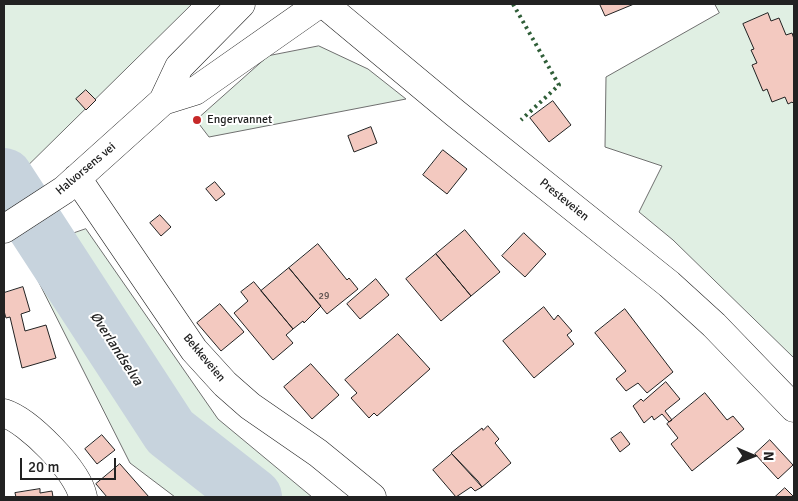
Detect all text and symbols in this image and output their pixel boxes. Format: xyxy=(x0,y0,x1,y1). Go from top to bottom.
place label: Engervannet xyxy=(207,113,272,127)
marker: Engervannet xyxy=(191,114,203,126)
street label: Halvorsens vei xyxy=(53,140,119,198)
street label: Presteveien xyxy=(536,176,592,224)
house number: 29 xyxy=(319,290,329,302)
water label: Øverlandselva xyxy=(86,309,146,389)
street label: Bekkeveien xyxy=(180,331,228,385)
north arrow xyxy=(728,431,778,481)
scale bar xyxy=(22,448,119,480)
text: N xyxy=(760,451,777,461)
text: 20 m xyxy=(28,458,59,476)

